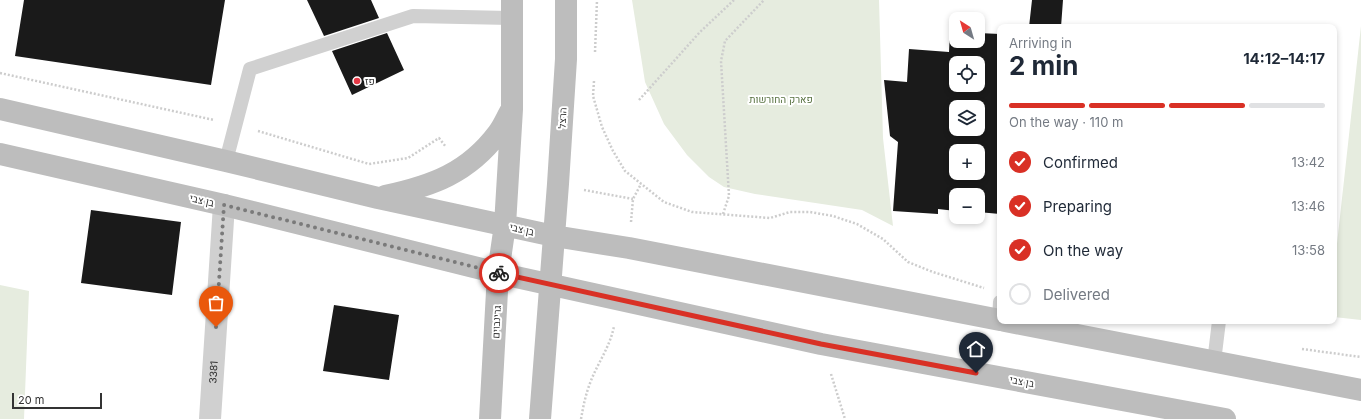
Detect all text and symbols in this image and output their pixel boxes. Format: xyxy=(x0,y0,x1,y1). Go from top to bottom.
north arrow xyxy=(949,12,985,48)
map controls xyxy=(949,12,985,224)
text: Arriving in xyxy=(1009,35,1072,51)
text: 14:12–14:17 xyxy=(1243,49,1325,68)
text: 2 min xyxy=(1009,50,1079,81)
button: locate xyxy=(949,56,985,92)
place label: פז xyxy=(365,75,375,87)
marker: פז xyxy=(352,76,362,86)
park label: פארק החורשות xyxy=(749,93,813,105)
button: layers xyxy=(949,100,985,136)
street label: הרצל xyxy=(555,107,569,129)
text: On the way · 110 m xyxy=(1009,114,1123,130)
button: + xyxy=(949,144,985,180)
icon: check xyxy=(1009,151,1031,173)
text: Confirmed xyxy=(1043,153,1118,172)
text: 13:42 xyxy=(1292,154,1325,170)
button: − xyxy=(949,188,985,224)
street label: בן צבי xyxy=(189,191,216,209)
icon: check xyxy=(1009,195,1031,217)
text: Preparing xyxy=(1043,197,1112,216)
text: 13:46 xyxy=(1291,198,1325,214)
street label: בן צבי xyxy=(509,220,536,238)
icon: check xyxy=(1009,239,1031,261)
text: On the way xyxy=(1043,241,1123,260)
text: 13:58 xyxy=(1292,242,1325,258)
courier xyxy=(479,253,519,293)
icon: bike xyxy=(488,262,510,284)
text: Delivered xyxy=(1043,285,1110,304)
pin xyxy=(199,286,233,327)
icon: bag xyxy=(205,292,227,314)
street label: גרינבוים xyxy=(489,305,503,339)
pin xyxy=(959,332,993,373)
icon: home xyxy=(965,338,987,360)
street label: 3381 xyxy=(206,360,220,384)
street label: בן צבי xyxy=(1009,373,1036,389)
scale bar xyxy=(12,391,102,410)
text: 20 m xyxy=(18,393,44,407)

